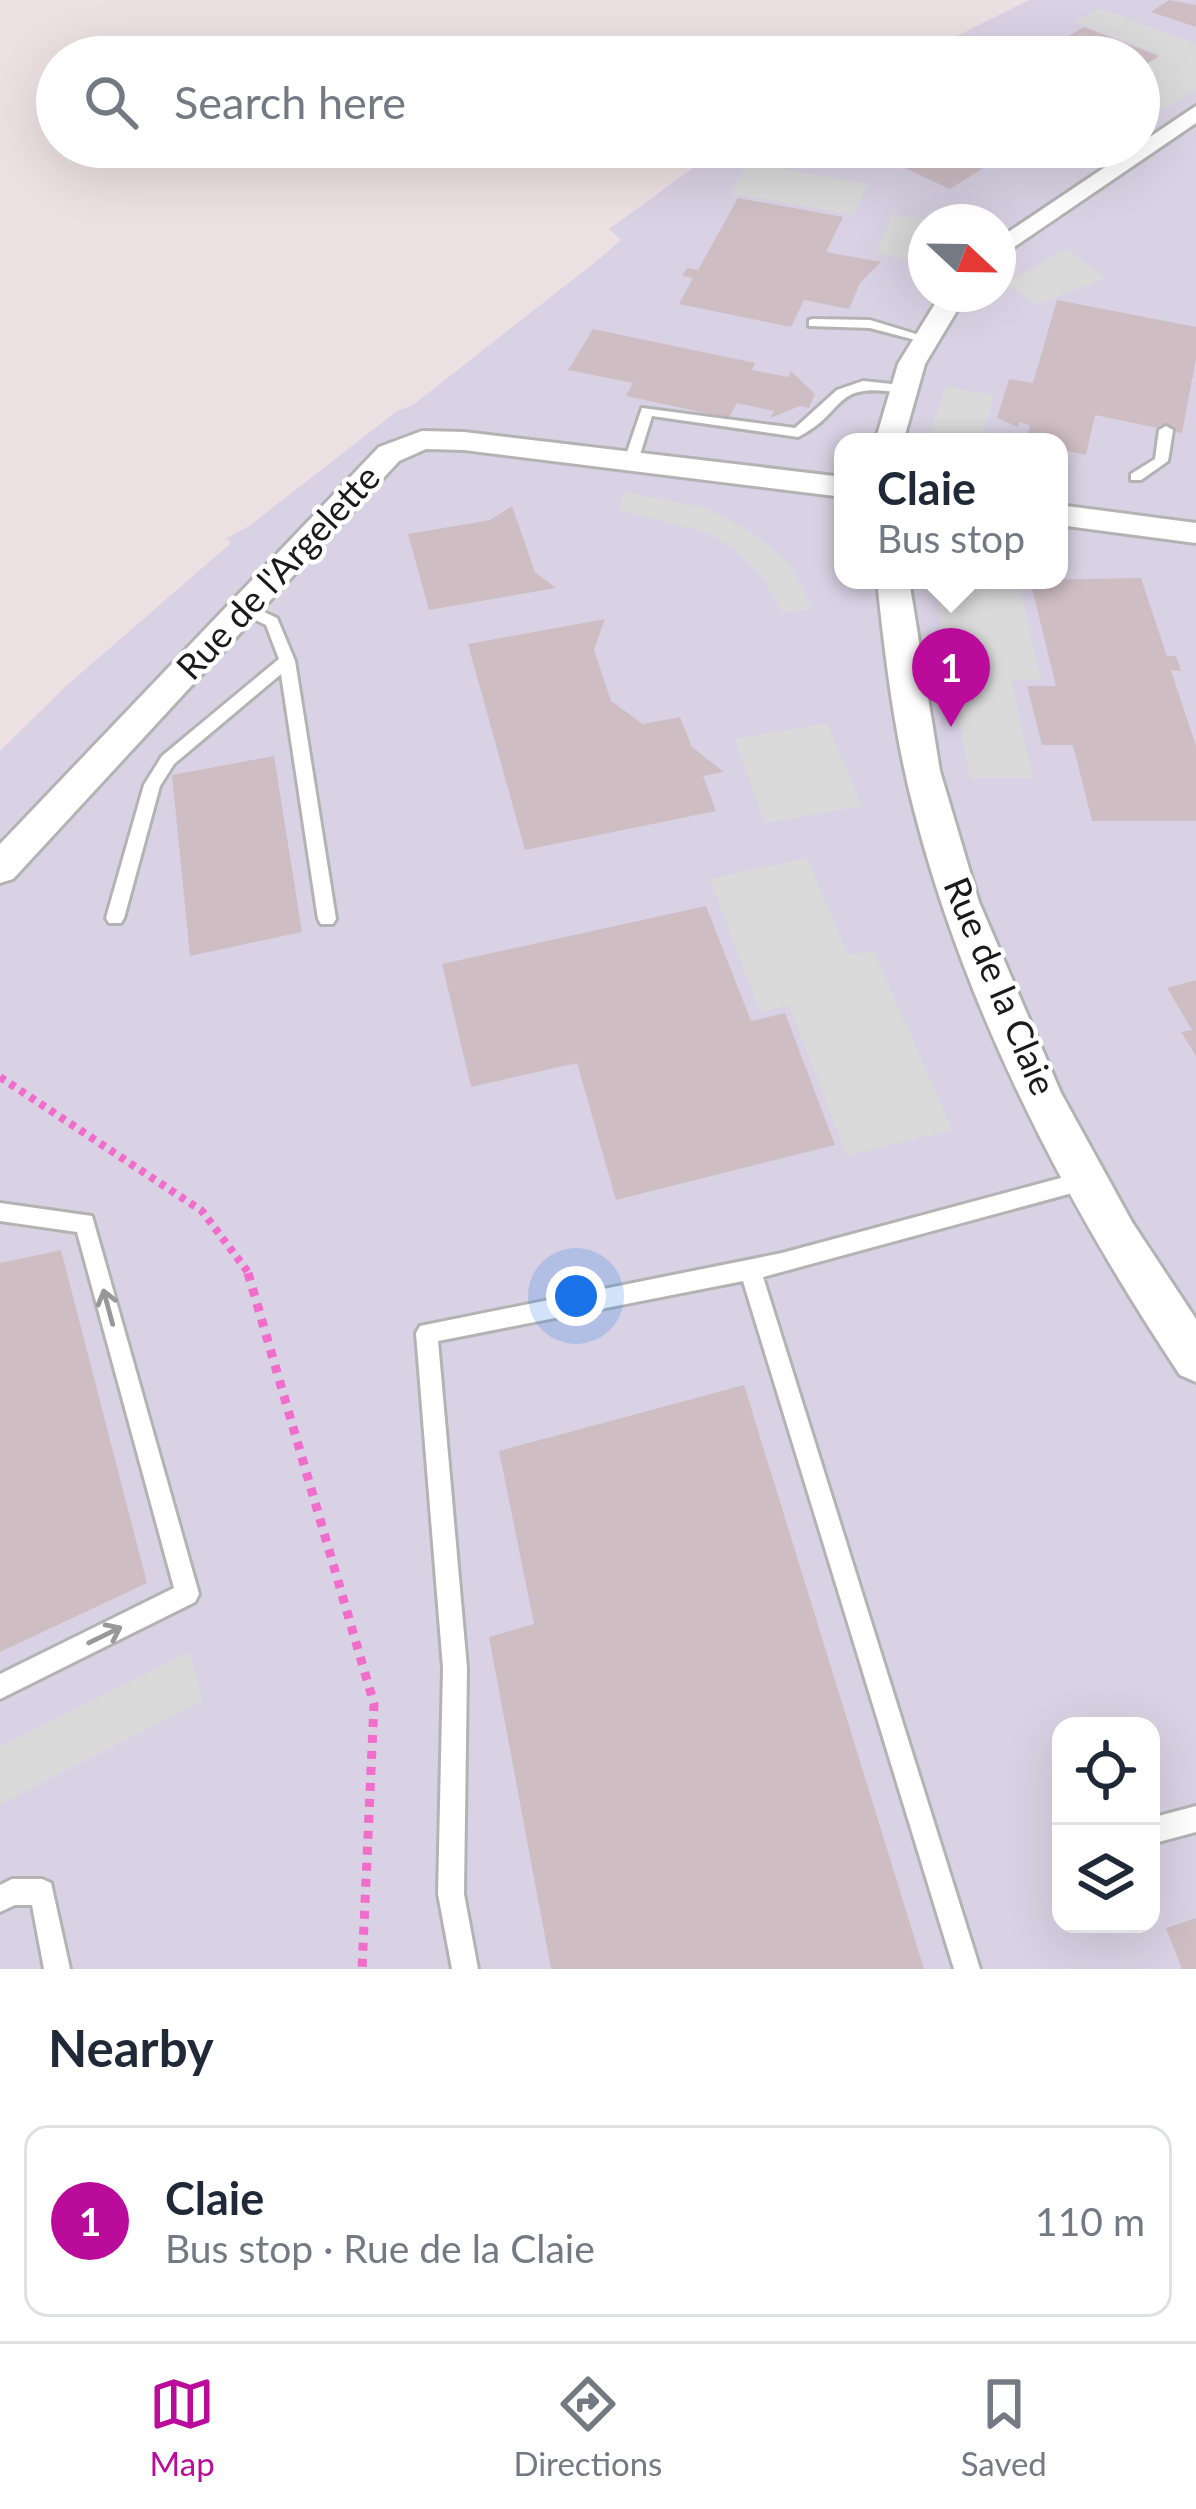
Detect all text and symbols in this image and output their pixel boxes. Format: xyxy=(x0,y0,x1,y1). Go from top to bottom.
search box xyxy=(36,36,1160,168)
icon: search xyxy=(78,69,144,135)
text: Search here xyxy=(174,75,406,129)
north arrow xyxy=(908,204,1016,312)
popup xyxy=(834,433,1068,589)
street label: Rue de l'Argelette xyxy=(167,455,388,688)
text: Claie xyxy=(877,461,976,515)
text: Bus stop xyxy=(877,515,1025,561)
pin: 1 xyxy=(912,628,990,727)
street label: Rue de la Claie xyxy=(935,870,1067,1101)
your location xyxy=(546,1266,606,1326)
one-way arrow xyxy=(96,1288,118,1326)
one-way arrow xyxy=(86,1623,122,1645)
map controls xyxy=(1052,1717,1160,1933)
button: locate xyxy=(1052,1717,1160,1825)
button: layers xyxy=(1052,1825,1160,1933)
text: Nearby xyxy=(48,2017,214,2078)
text: Claie xyxy=(165,2171,264,2225)
text: 1 xyxy=(79,2198,101,2244)
text: 110 m xyxy=(1035,2198,1145,2244)
text: Bus stop · Rue de la Claie xyxy=(165,2225,595,2271)
tab: Map xyxy=(149,2371,215,2483)
tab: Directions xyxy=(513,2371,662,2483)
tab: Saved xyxy=(961,2371,1047,2483)

